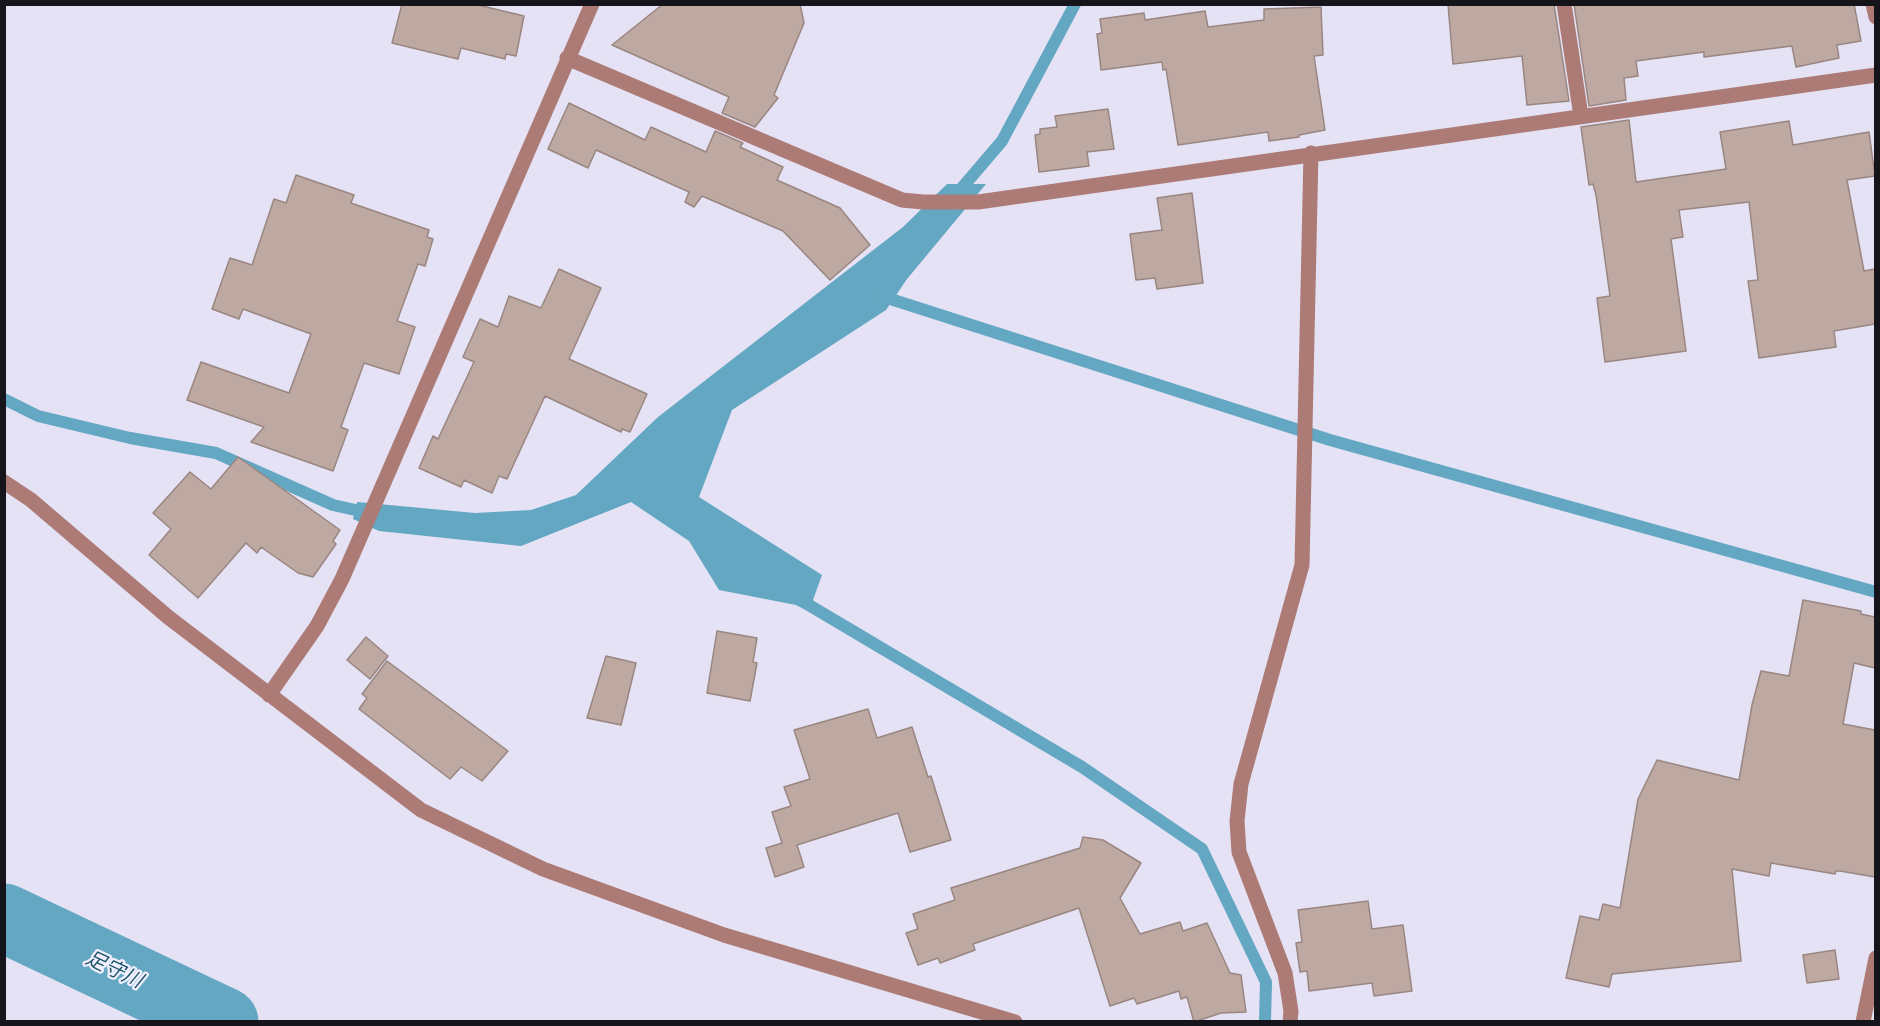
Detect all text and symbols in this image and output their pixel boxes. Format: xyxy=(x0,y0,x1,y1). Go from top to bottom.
water label: 足守川 xyxy=(82,946,146,994)

